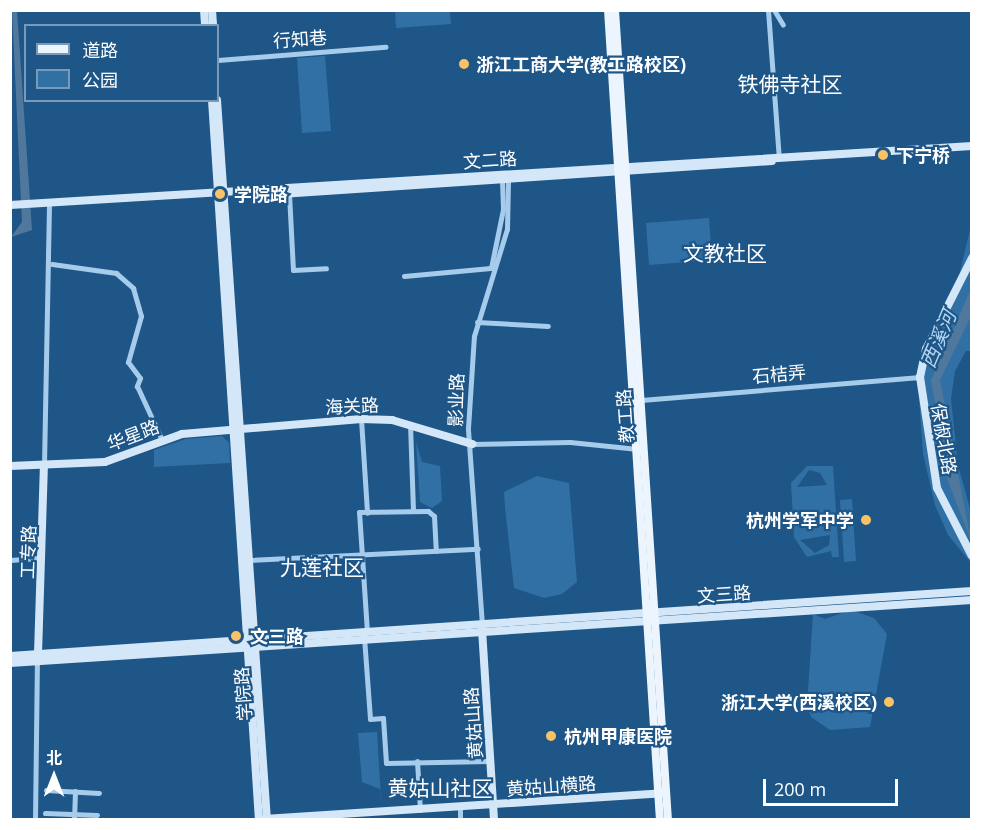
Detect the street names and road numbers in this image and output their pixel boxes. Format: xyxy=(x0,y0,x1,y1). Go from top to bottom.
street label: 行知巷 xyxy=(272,26,328,52)
street label: 文二路 xyxy=(462,147,518,173)
street label: 石桔弄 xyxy=(751,361,807,387)
street label: 影业路 xyxy=(444,373,468,427)
street label: 教工路 xyxy=(612,388,638,444)
street label: 海关路 xyxy=(324,394,380,418)
street label: 保俶北路 xyxy=(927,402,961,476)
street label: 华星路 xyxy=(104,415,162,455)
street label: 工专路 xyxy=(16,525,40,579)
street label: 文三路 xyxy=(696,581,752,607)
street label: 学院路 xyxy=(230,666,256,722)
street label: 黄姑山路 xyxy=(460,686,486,760)
street label: 黄姑山横路 xyxy=(505,772,597,800)

